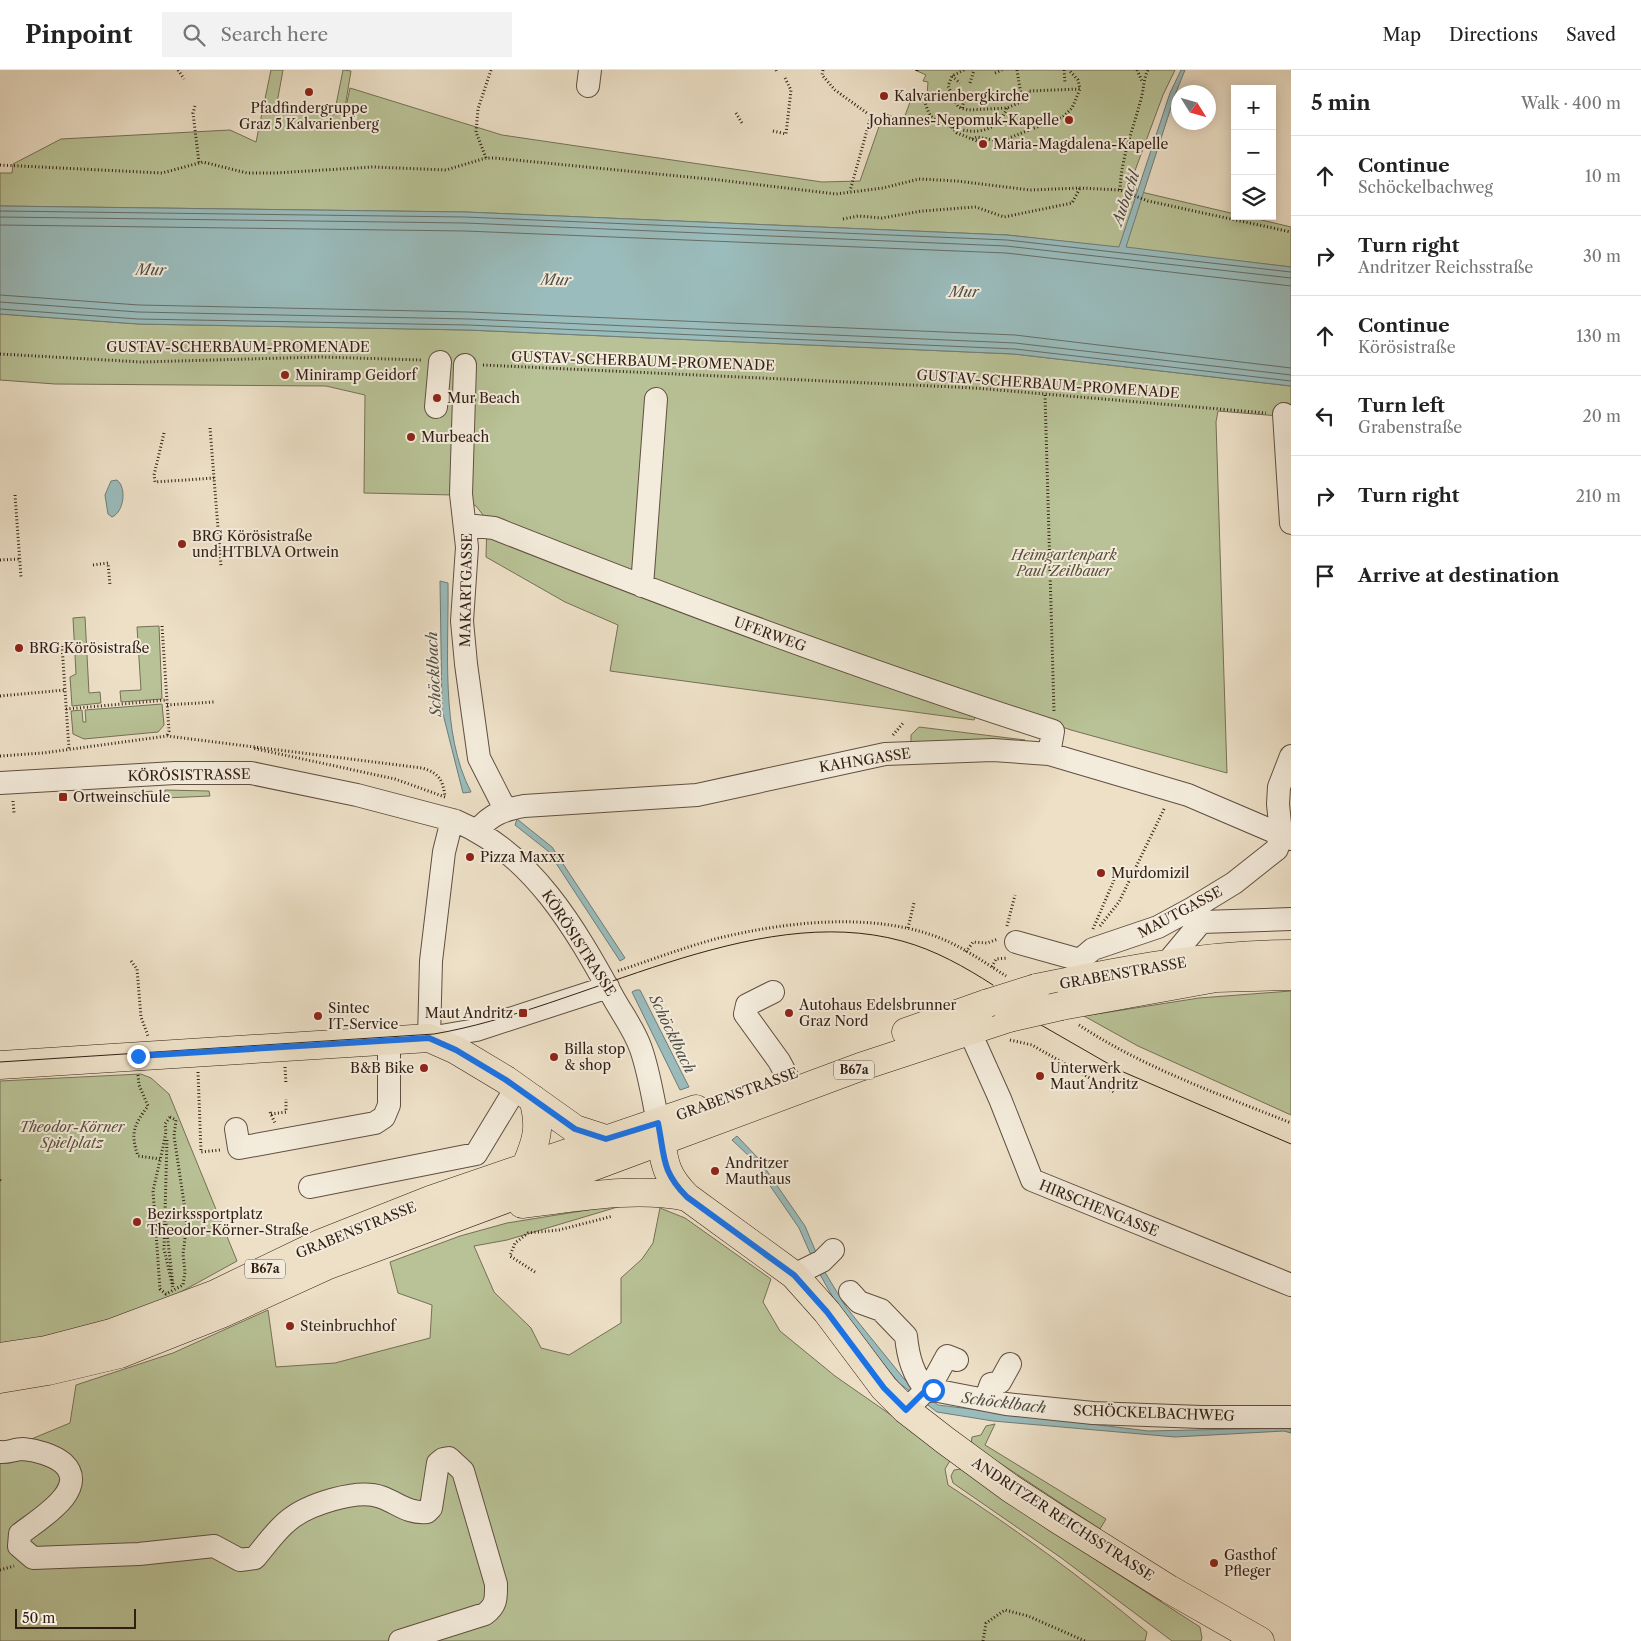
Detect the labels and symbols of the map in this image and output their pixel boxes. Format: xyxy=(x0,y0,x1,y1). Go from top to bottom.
north arrow xyxy=(1171,85,1216,130)
marker: Pfadfindergruppe Graz 5 Kalvarienberg xyxy=(303,86,315,98)
place label: Kalvarienbergkirche xyxy=(894,87,1029,105)
marker: Kalvarienbergkirche xyxy=(878,90,890,102)
place label: Pfadfindergruppe Graz 5 Kalvarienberg xyxy=(239,99,380,133)
place label: Johannes-Nepomuk-Kapelle xyxy=(867,111,1059,129)
marker: Johannes-Nepomuk-Kapelle xyxy=(1063,114,1075,126)
place label: Maria-Magdalena-Kapelle xyxy=(993,135,1168,153)
marker: Maria-Magdalena-Kapelle xyxy=(977,138,989,150)
water label: Aubachl xyxy=(1107,166,1144,230)
water label: Mur xyxy=(134,260,167,279)
water label: Mur xyxy=(539,270,572,289)
water label: Mur xyxy=(947,282,980,301)
street label: GUSTAV-SCHERBAUM-PROMENADE xyxy=(106,338,370,356)
street label: GUSTAV-SCHERBAUM-PROMENADE xyxy=(511,347,775,375)
place label: Miniramp Geidorf xyxy=(295,366,418,384)
street label: GUSTAV-SCHERBAUM-PROMENADE xyxy=(916,366,1180,402)
marker: Miniramp Geidorf xyxy=(279,369,291,381)
place label: Mur Beach xyxy=(447,389,520,407)
marker: Mur Beach xyxy=(431,392,443,404)
place label: Murbeach xyxy=(421,428,489,446)
marker: Murbeach xyxy=(405,431,417,443)
place label: BRG Körösistraße und HTBLVA Ortwein xyxy=(192,527,339,561)
street label: MAKARTGASSE xyxy=(456,533,476,647)
marker: BRG Körösistraße und HTBLVA Ortwein xyxy=(176,538,188,550)
park label: Heimgartenpark Paul Zeilbauer xyxy=(1010,546,1117,580)
street label: UFERWEG xyxy=(731,613,809,655)
water label: Schöcklbach xyxy=(422,631,445,718)
place label: BRG Körösistraße xyxy=(29,639,149,657)
marker: BRG Körösistraße xyxy=(13,642,25,654)
street label: KAHNGASSE xyxy=(818,744,912,776)
street label: KÖRÖSISTRASSE xyxy=(127,765,251,785)
place label: Ortweinschule xyxy=(73,788,171,806)
marker: Ortweinschule xyxy=(57,791,69,803)
place label: Pizza Maxxx xyxy=(480,848,566,866)
marker: Pizza Maxxx xyxy=(464,851,476,863)
place label: Murdomizil xyxy=(1111,864,1189,882)
marker: Murdomizil xyxy=(1095,867,1107,879)
street label: MAUTGASSE xyxy=(1135,882,1225,942)
street label: KÖRÖSISTRASSE xyxy=(538,887,620,999)
street label: GRABENSTRASSE xyxy=(1058,953,1188,993)
water label: Schöcklbach xyxy=(645,991,700,1076)
place label: Autohaus Edelsbrunner Graz Nord xyxy=(798,996,957,1030)
place label: Sintec IT-Service xyxy=(328,999,398,1033)
place label: Maut Andritz xyxy=(425,1004,513,1022)
marker: Maut Andritz xyxy=(517,1007,529,1019)
marker: Autohaus Edelsbrunner Graz Nord xyxy=(783,1007,795,1019)
marker: Sintec IT-Service xyxy=(312,1010,324,1022)
place label: Billa stop & shop xyxy=(564,1040,625,1074)
route end xyxy=(127,1045,150,1068)
marker: Billa stop & shop xyxy=(548,1051,560,1063)
place label: B&B Bike xyxy=(350,1059,414,1077)
place label: Unterwerk Maut Andritz xyxy=(1050,1059,1138,1093)
road number: B67a xyxy=(834,1060,874,1080)
marker: B&B Bike xyxy=(418,1062,430,1074)
street label: GRABENSTRASSE xyxy=(673,1064,801,1124)
marker: Unterwerk Maut Andritz xyxy=(1034,1070,1046,1082)
park label: Theodor-Körner Spielplatz xyxy=(19,1118,126,1152)
place label: Andritzer Mauthaus xyxy=(724,1154,791,1188)
marker: Andritzer Mauthaus xyxy=(709,1165,721,1177)
street label: HIRSCHENGASSE xyxy=(1036,1176,1162,1240)
street label: GRABENSTRASSE xyxy=(293,1198,419,1262)
place label: Bezirkssportplatz Theodor-Körner-Straße xyxy=(147,1205,309,1239)
marker: Bezirkssportplatz Theodor-Körner-Straße xyxy=(131,1216,143,1228)
road number: B67a xyxy=(245,1260,285,1278)
place label: Steinbruchhof xyxy=(300,1317,398,1335)
marker: Steinbruchhof xyxy=(284,1320,296,1332)
route start xyxy=(922,1379,945,1402)
water label: Schöcklbach xyxy=(960,1388,1047,1417)
street label: SCHÖCKELBACHWEG xyxy=(1073,1401,1235,1425)
street label: ANDRITZER REICHSSTRASSE xyxy=(968,1453,1158,1585)
place label: Gasthof Pfleger xyxy=(1224,1546,1278,1580)
marker: Gasthof Pfleger xyxy=(1208,1557,1220,1569)
scale bar xyxy=(15,1606,136,1629)

